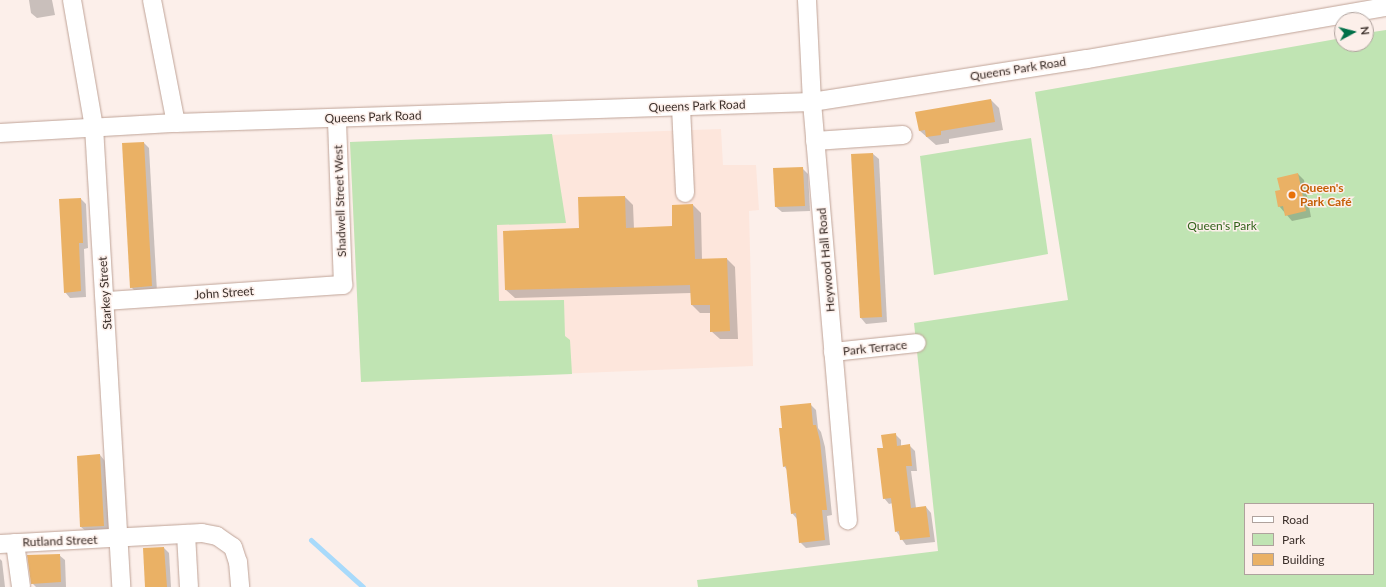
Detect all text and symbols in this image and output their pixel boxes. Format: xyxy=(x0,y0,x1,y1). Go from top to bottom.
north arrow xyxy=(1334,12,1374,52)
text: N xyxy=(1358,26,1372,36)
street label: Queens Park Road xyxy=(969,54,1067,84)
street label: Queens Park Road xyxy=(648,97,746,115)
street label: Queens Park Road xyxy=(324,108,422,126)
street label: Shadwell Street West xyxy=(331,145,349,257)
place label: Queen's Park Café xyxy=(1300,181,1352,209)
marker: Queen's Park Café xyxy=(1287,190,1297,200)
street label: Heywood Hall Road xyxy=(814,207,838,313)
park label: Queen's Park xyxy=(1187,219,1257,233)
street label: Starkey Street xyxy=(95,256,115,330)
street label: John Street xyxy=(194,284,254,302)
street label: Park Terrace xyxy=(842,337,908,359)
legend xyxy=(1244,503,1374,575)
text: Road xyxy=(1282,512,1309,527)
street label: Rutland Street xyxy=(22,532,98,550)
text: Park xyxy=(1282,532,1305,547)
text: Building xyxy=(1282,552,1325,567)

